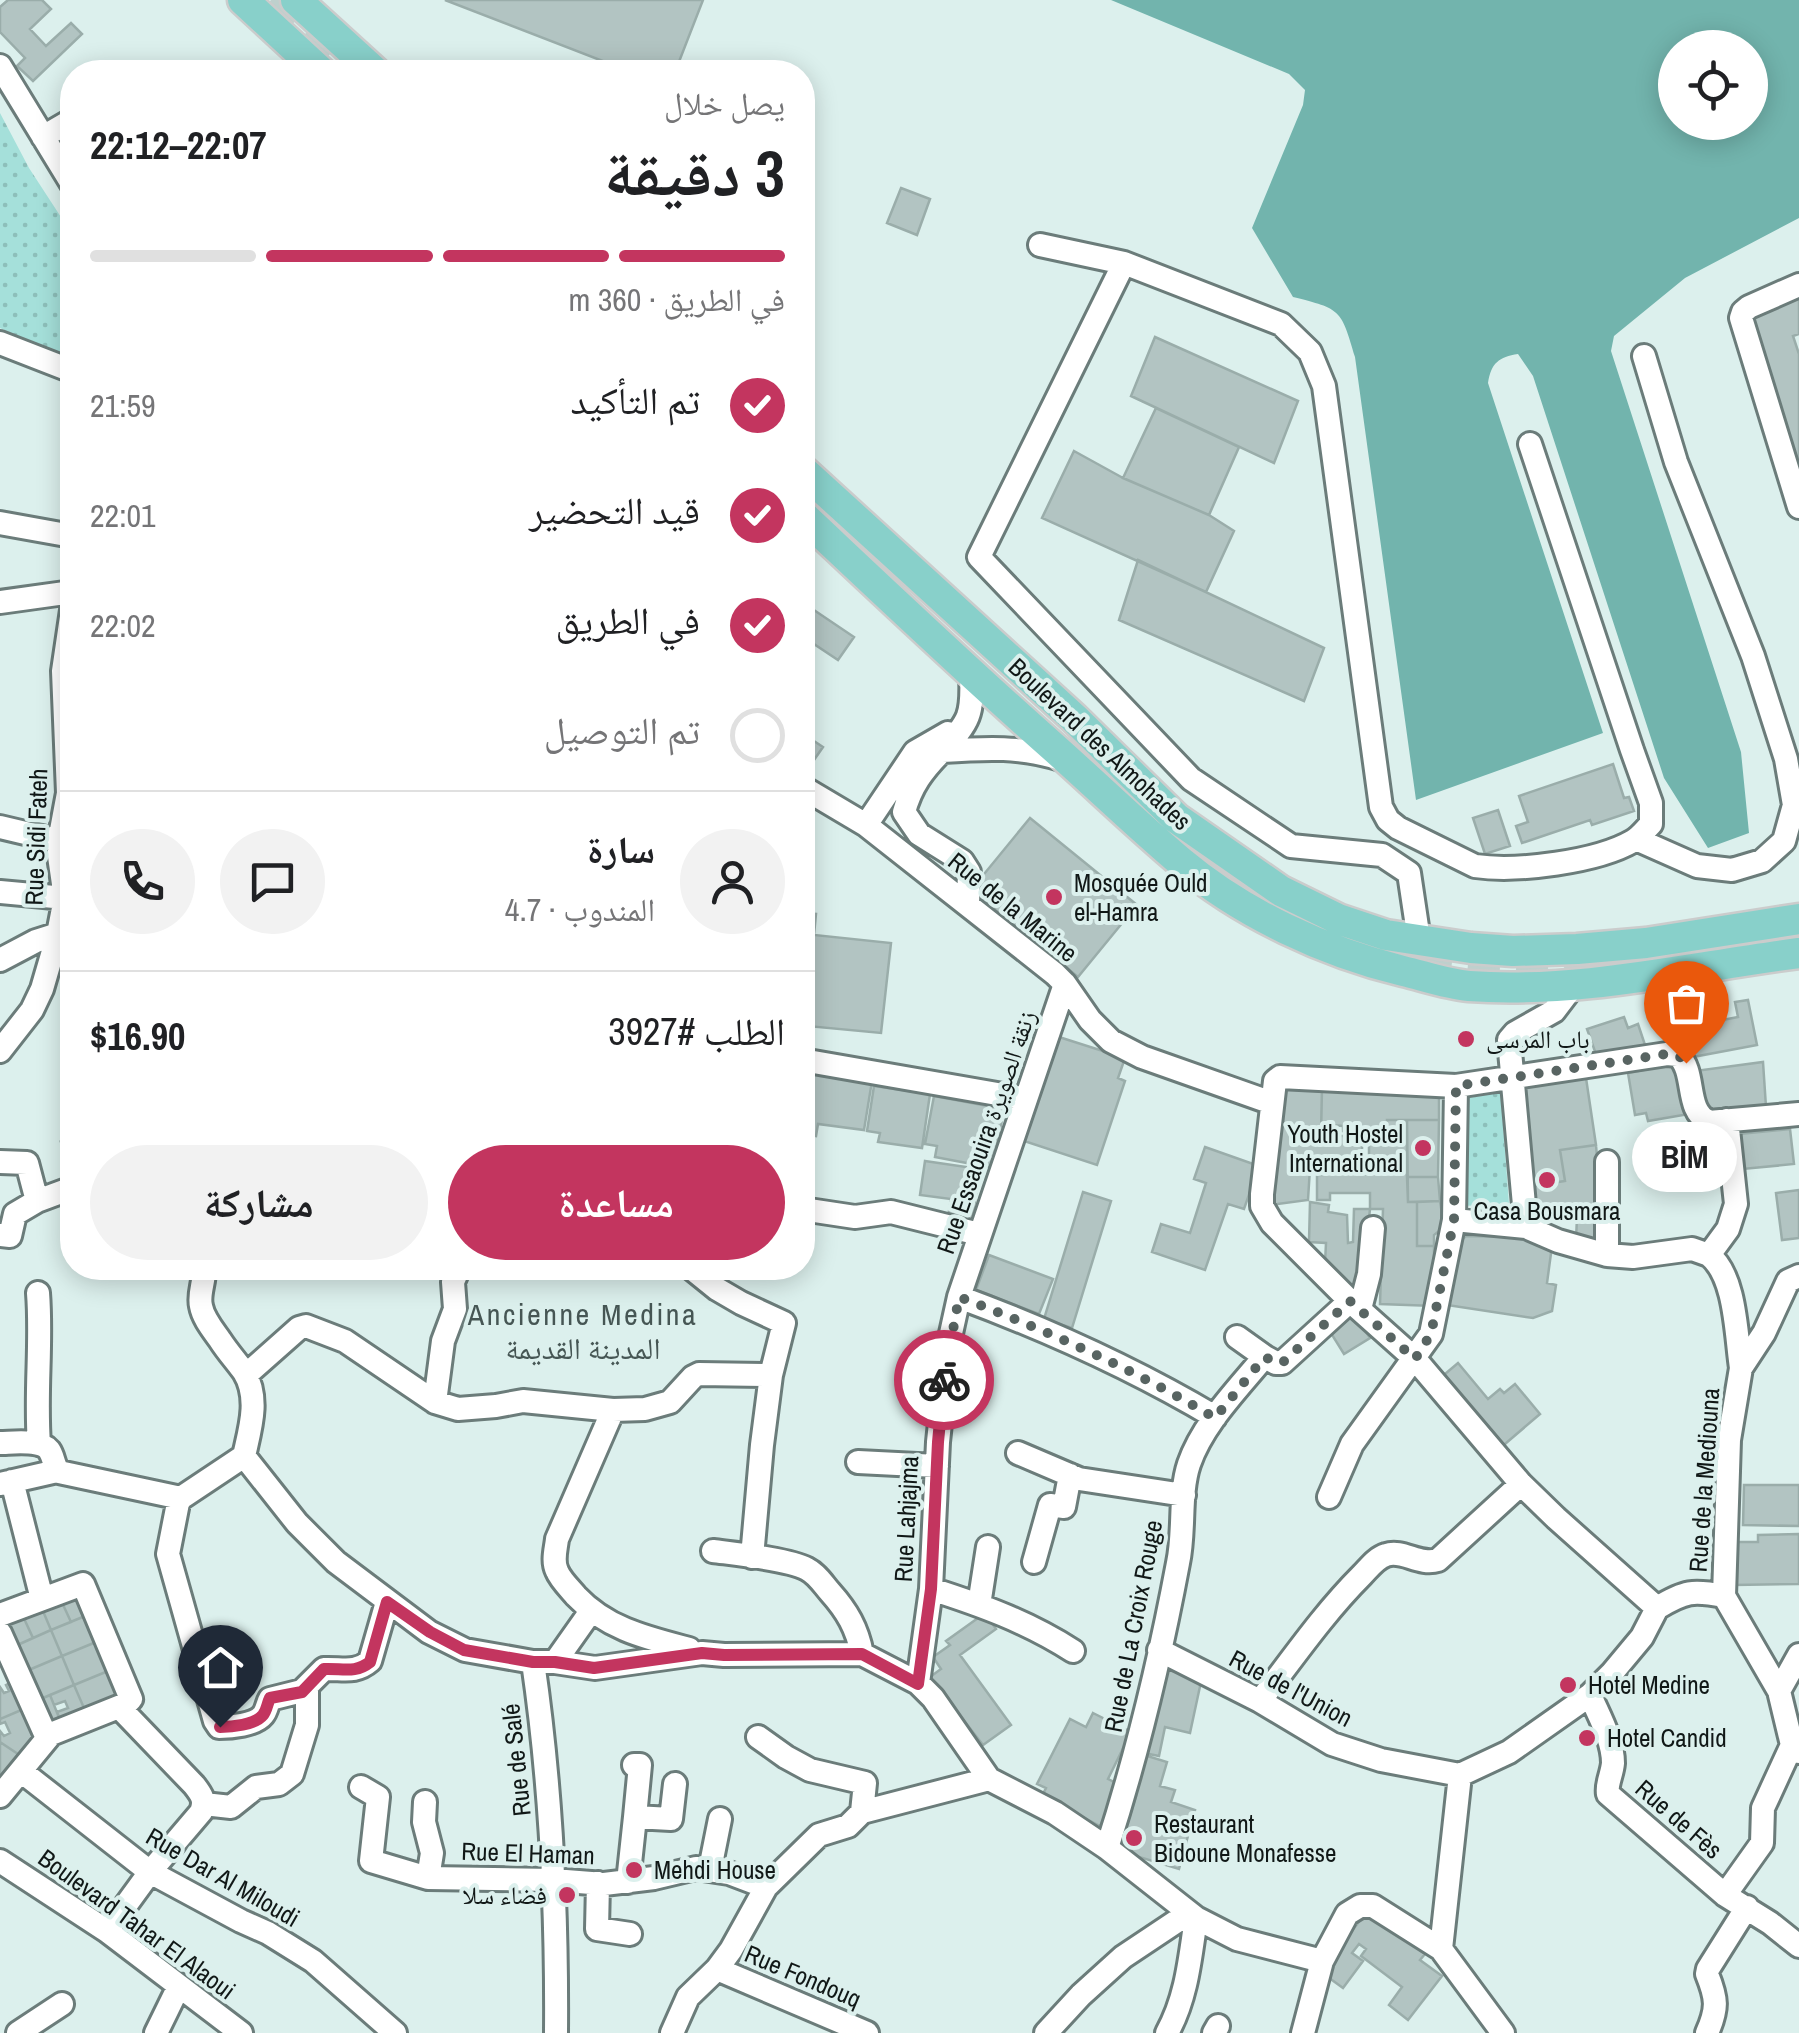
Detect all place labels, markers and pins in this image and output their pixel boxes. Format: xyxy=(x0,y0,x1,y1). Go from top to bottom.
place label: Mosquée Ould el-Hamra xyxy=(1074,866,1207,929)
marker: Mosquée Ould el-Hamra xyxy=(1043,886,1065,908)
pin xyxy=(1644,961,1729,1064)
place label: باب المرسى xyxy=(1486,1022,1590,1056)
marker: باب المرسى xyxy=(1455,1028,1477,1050)
place label: Youth Hostel International xyxy=(1287,1117,1403,1180)
callout: BİM xyxy=(1634,1123,1738,1193)
marker: Youth Hostel International xyxy=(1412,1137,1434,1159)
marker: Casa Bousmara xyxy=(1536,1169,1558,1191)
place label: Casa Bousmara xyxy=(1474,1194,1621,1228)
pin xyxy=(178,1625,263,1728)
place label: Hotel Medine xyxy=(1588,1668,1710,1702)
marker: Hotel Medine xyxy=(1557,1674,1579,1696)
place label: Hotel Candid xyxy=(1607,1721,1727,1755)
marker: Hotel Candid xyxy=(1576,1727,1598,1749)
place label: Restaurant Bidoune Monafesse xyxy=(1154,1807,1336,1870)
marker: Restaurant Bidoune Monafesse xyxy=(1123,1827,1145,1849)
place label: Mehdi House xyxy=(654,1853,776,1887)
marker: Mehdi House xyxy=(623,1859,645,1881)
place label: فضاء سلا xyxy=(462,1878,547,1912)
marker: فضاء سلا xyxy=(556,1884,578,1906)

